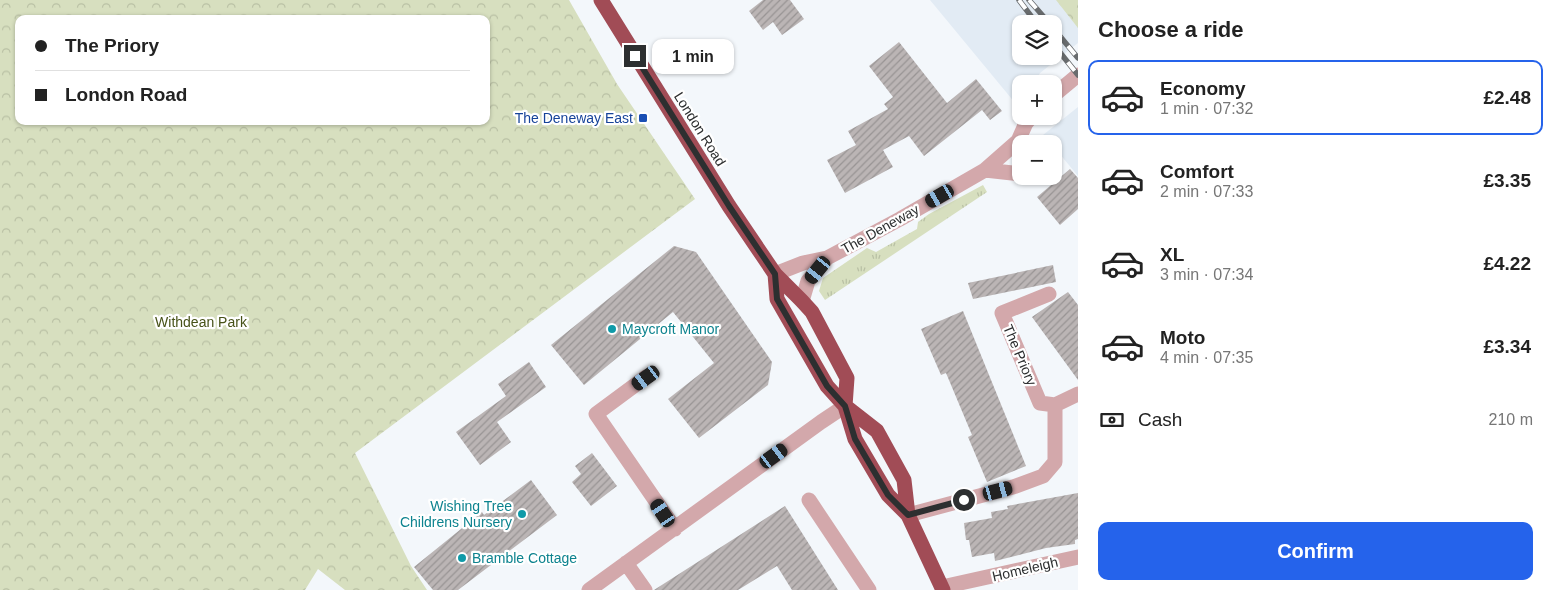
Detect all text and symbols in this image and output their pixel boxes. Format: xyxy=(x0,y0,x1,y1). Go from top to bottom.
map controls xyxy=(1012,15,1062,185)
button: layers xyxy=(1012,15,1062,65)
text: Choose a ride xyxy=(1098,17,1243,42)
text: The Priory xyxy=(65,35,159,56)
callout: 1 min xyxy=(652,38,735,74)
route end xyxy=(624,45,646,67)
text: 1 min xyxy=(672,48,714,65)
button: + xyxy=(1012,75,1062,125)
icon: car xyxy=(1100,75,1145,120)
text: Economy xyxy=(1160,78,1246,99)
text: London Road xyxy=(65,84,187,105)
text: £2.48 xyxy=(1483,87,1531,108)
street label: London Road xyxy=(671,89,729,169)
text: 1 min · 07:32 xyxy=(1160,100,1253,117)
place label: The Deneway East xyxy=(515,110,633,126)
marker: The Deneway East xyxy=(637,112,649,124)
button: − xyxy=(1012,135,1062,185)
icon: car xyxy=(1100,158,1145,203)
text: Comfort xyxy=(1160,161,1234,182)
text: £3.35 xyxy=(1483,170,1531,191)
car xyxy=(923,182,956,210)
text: 2 min · 07:33 xyxy=(1160,183,1253,200)
street label: The Deneway xyxy=(838,201,922,257)
icon: car xyxy=(1100,241,1145,286)
text: XL xyxy=(1160,244,1184,265)
text: £4.22 xyxy=(1483,253,1531,274)
car xyxy=(802,254,833,286)
text: 3 min · 07:34 xyxy=(1160,266,1253,283)
park label: Withdean Park xyxy=(155,314,248,330)
place label: Maycroft Manor xyxy=(622,321,720,337)
street label: The Priory xyxy=(1000,322,1040,388)
marker: Maycroft Manor xyxy=(606,323,618,335)
icon: car xyxy=(1100,324,1145,369)
text: Moto xyxy=(1160,327,1205,348)
text: £3.34 xyxy=(1483,336,1531,357)
text: 4 min · 07:35 xyxy=(1160,349,1253,366)
car xyxy=(629,363,662,393)
icon: cash xyxy=(1098,406,1126,434)
text: Cash xyxy=(1138,409,1182,430)
text: 210 m xyxy=(1489,411,1533,428)
car xyxy=(757,441,790,471)
car xyxy=(981,480,1014,502)
route start xyxy=(953,489,975,511)
car xyxy=(648,496,677,530)
place label: Wishing Tree Childrens Nursery xyxy=(400,498,512,530)
marker: Wishing Tree Childrens Nursery xyxy=(516,508,528,520)
button: Confirm xyxy=(1098,522,1533,580)
place label: Bramble Cottage xyxy=(472,550,577,566)
marker: Bramble Cottage xyxy=(456,552,468,564)
street label: Homeleigh xyxy=(991,554,1059,584)

